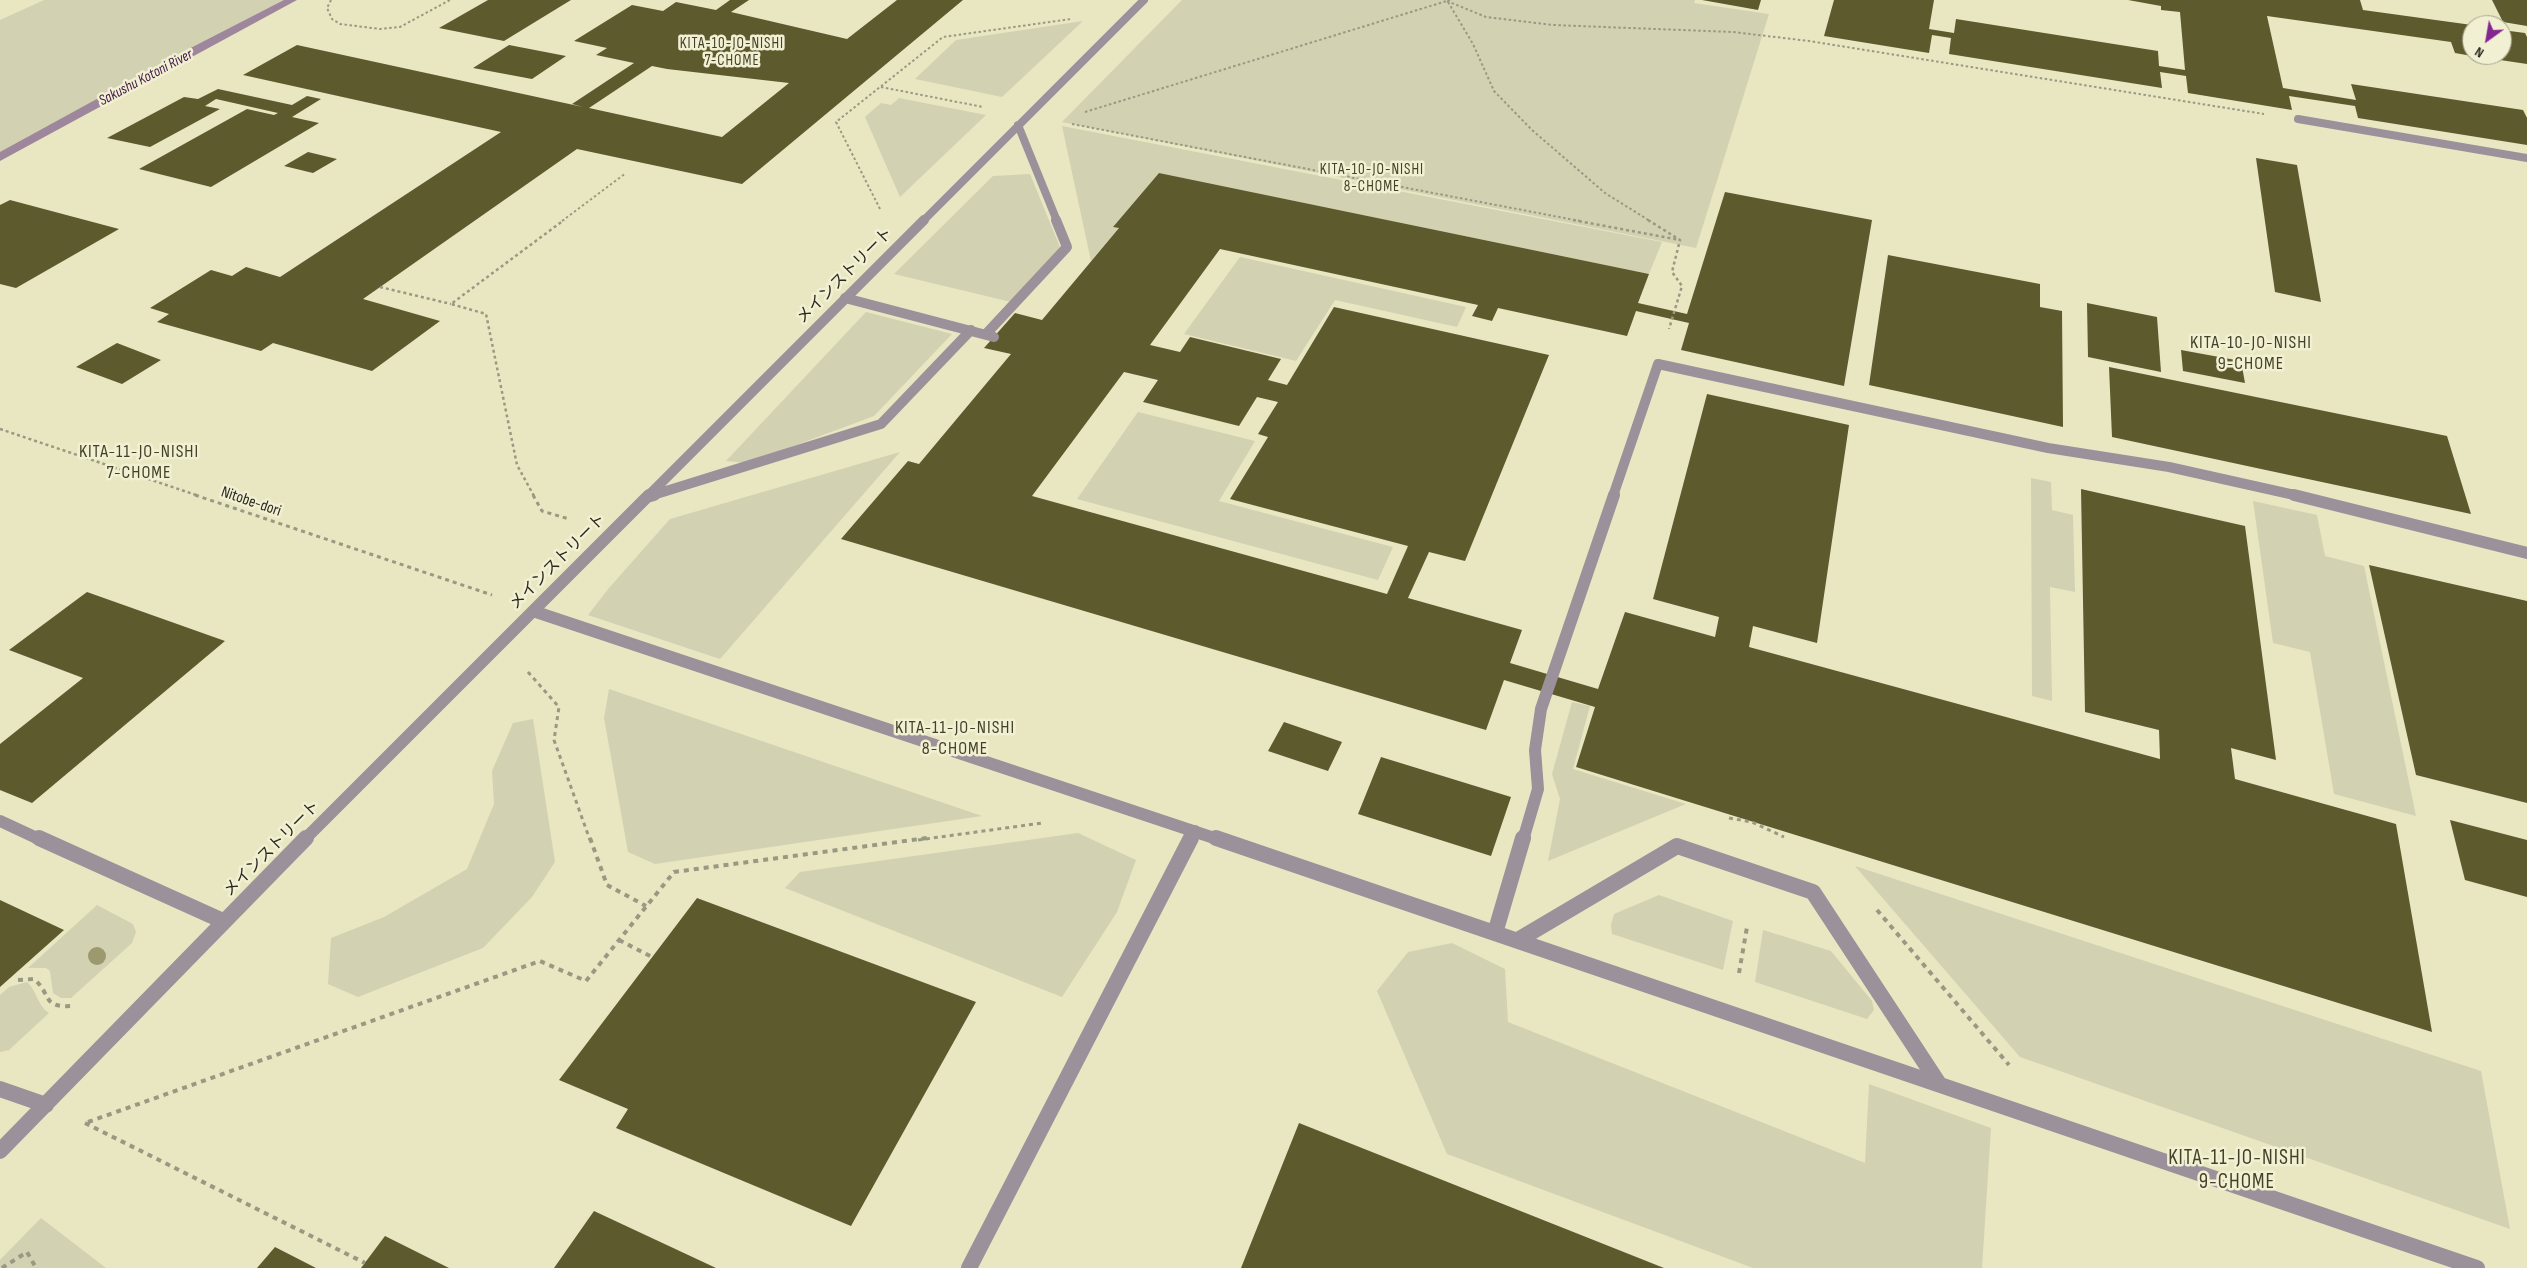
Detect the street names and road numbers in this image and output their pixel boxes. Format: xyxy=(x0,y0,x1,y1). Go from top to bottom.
street label: メインストリート xyxy=(793,224,897,328)
street label: Nitobe-dori xyxy=(218,483,284,521)
street label: メインストリート xyxy=(506,510,610,614)
street label: メインストリート xyxy=(220,797,324,901)

